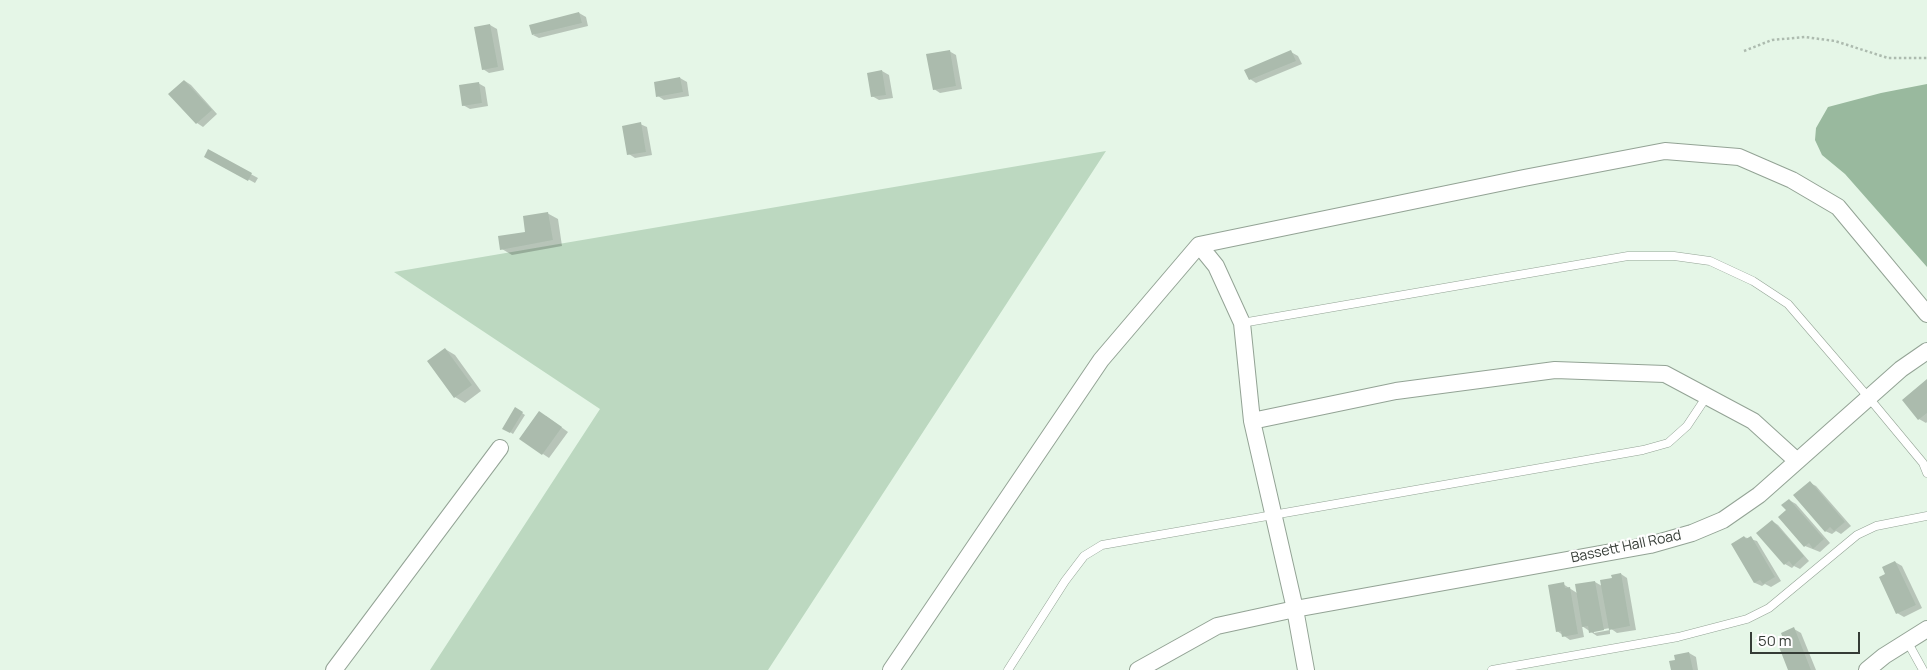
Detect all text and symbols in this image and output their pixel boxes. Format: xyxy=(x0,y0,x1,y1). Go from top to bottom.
street label: Bassett Hall Road xyxy=(1569,527,1683,567)
scale bar xyxy=(1752,622,1862,654)
text: 50 m xyxy=(1758,630,1792,651)

